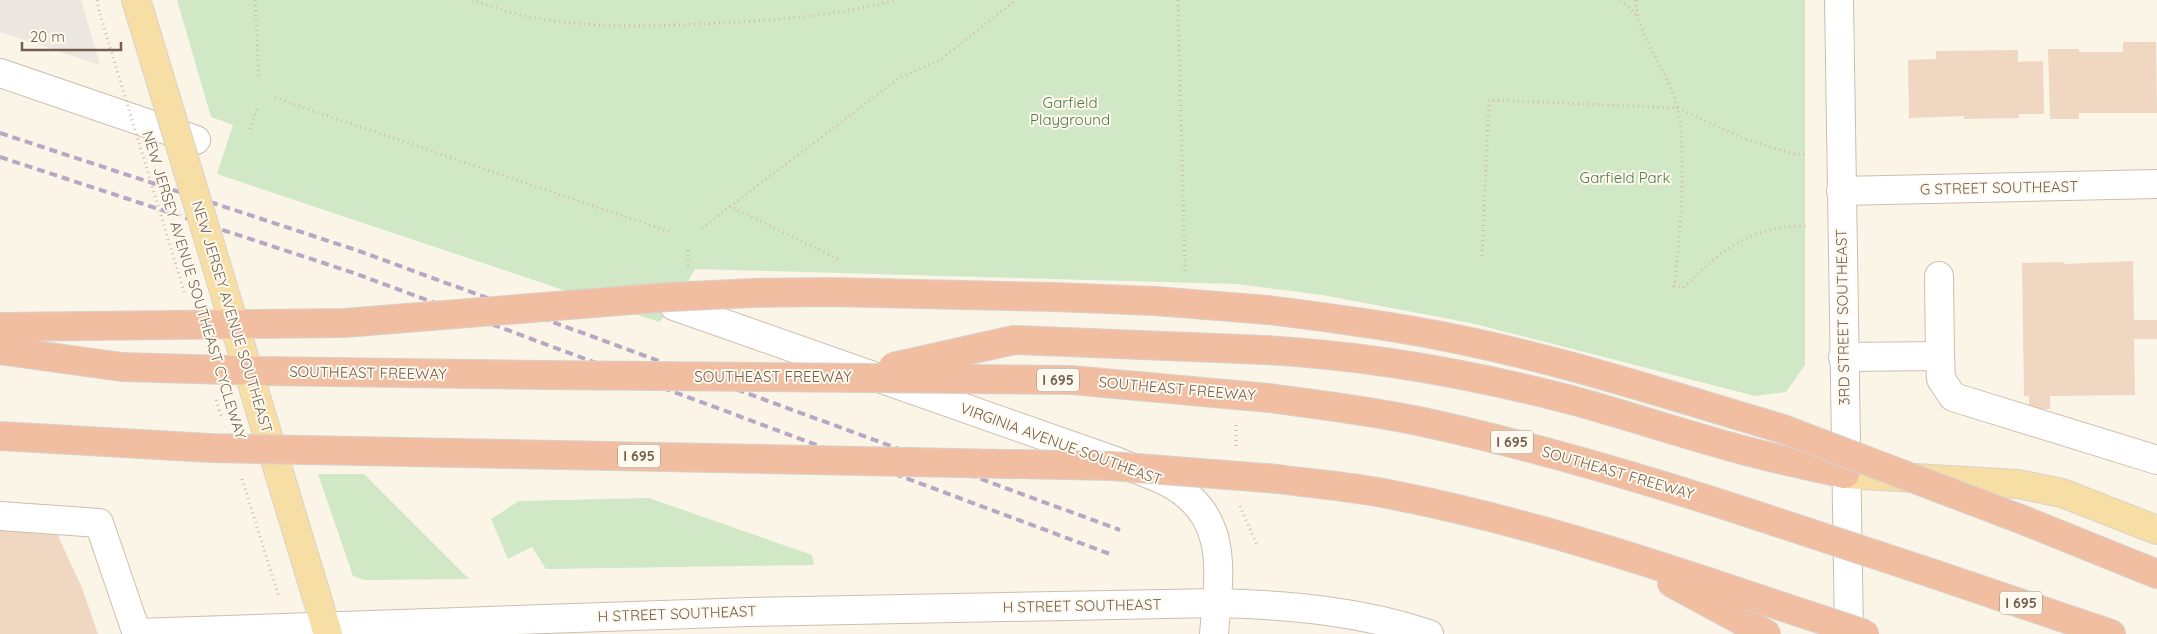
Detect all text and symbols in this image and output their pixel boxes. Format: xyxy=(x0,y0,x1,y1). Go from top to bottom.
scale bar xyxy=(22,20,121,52)
text: 20 m xyxy=(30,27,65,46)
park label: Garfield Playground xyxy=(1030,93,1110,129)
street label: NEW JERSEY AVENUE SOUTHEAST CYCLEWAY xyxy=(138,129,250,441)
park label: Garfield Park xyxy=(1580,168,1670,187)
street label: G STREET SOUTHEAST xyxy=(1920,177,2078,198)
street label: NEW JERSEY AVENUE SOUTHEAST xyxy=(188,199,276,435)
street label: 3RD STREET SOUTHEAST xyxy=(1831,228,1854,406)
street label: SOUTHEAST FREEWAY xyxy=(289,362,448,383)
street label: SOUTHEAST FREEWAY xyxy=(694,367,852,386)
road number: I 695 xyxy=(1037,368,1079,392)
street label: SOUTHEAST FREEWAY xyxy=(1098,372,1257,405)
street label: VIRGINIA AVENUE SOUTHEAST xyxy=(958,398,1165,489)
road number: I 695 xyxy=(1491,431,1533,454)
street label: SOUTHEAST FREEWAY xyxy=(1540,442,1697,504)
road number: I 695 xyxy=(618,444,660,468)
road number: I 695 xyxy=(2000,592,2042,614)
street label: H STREET SOUTHEAST xyxy=(1002,595,1162,616)
street label: H STREET SOUTHEAST xyxy=(597,601,757,626)

